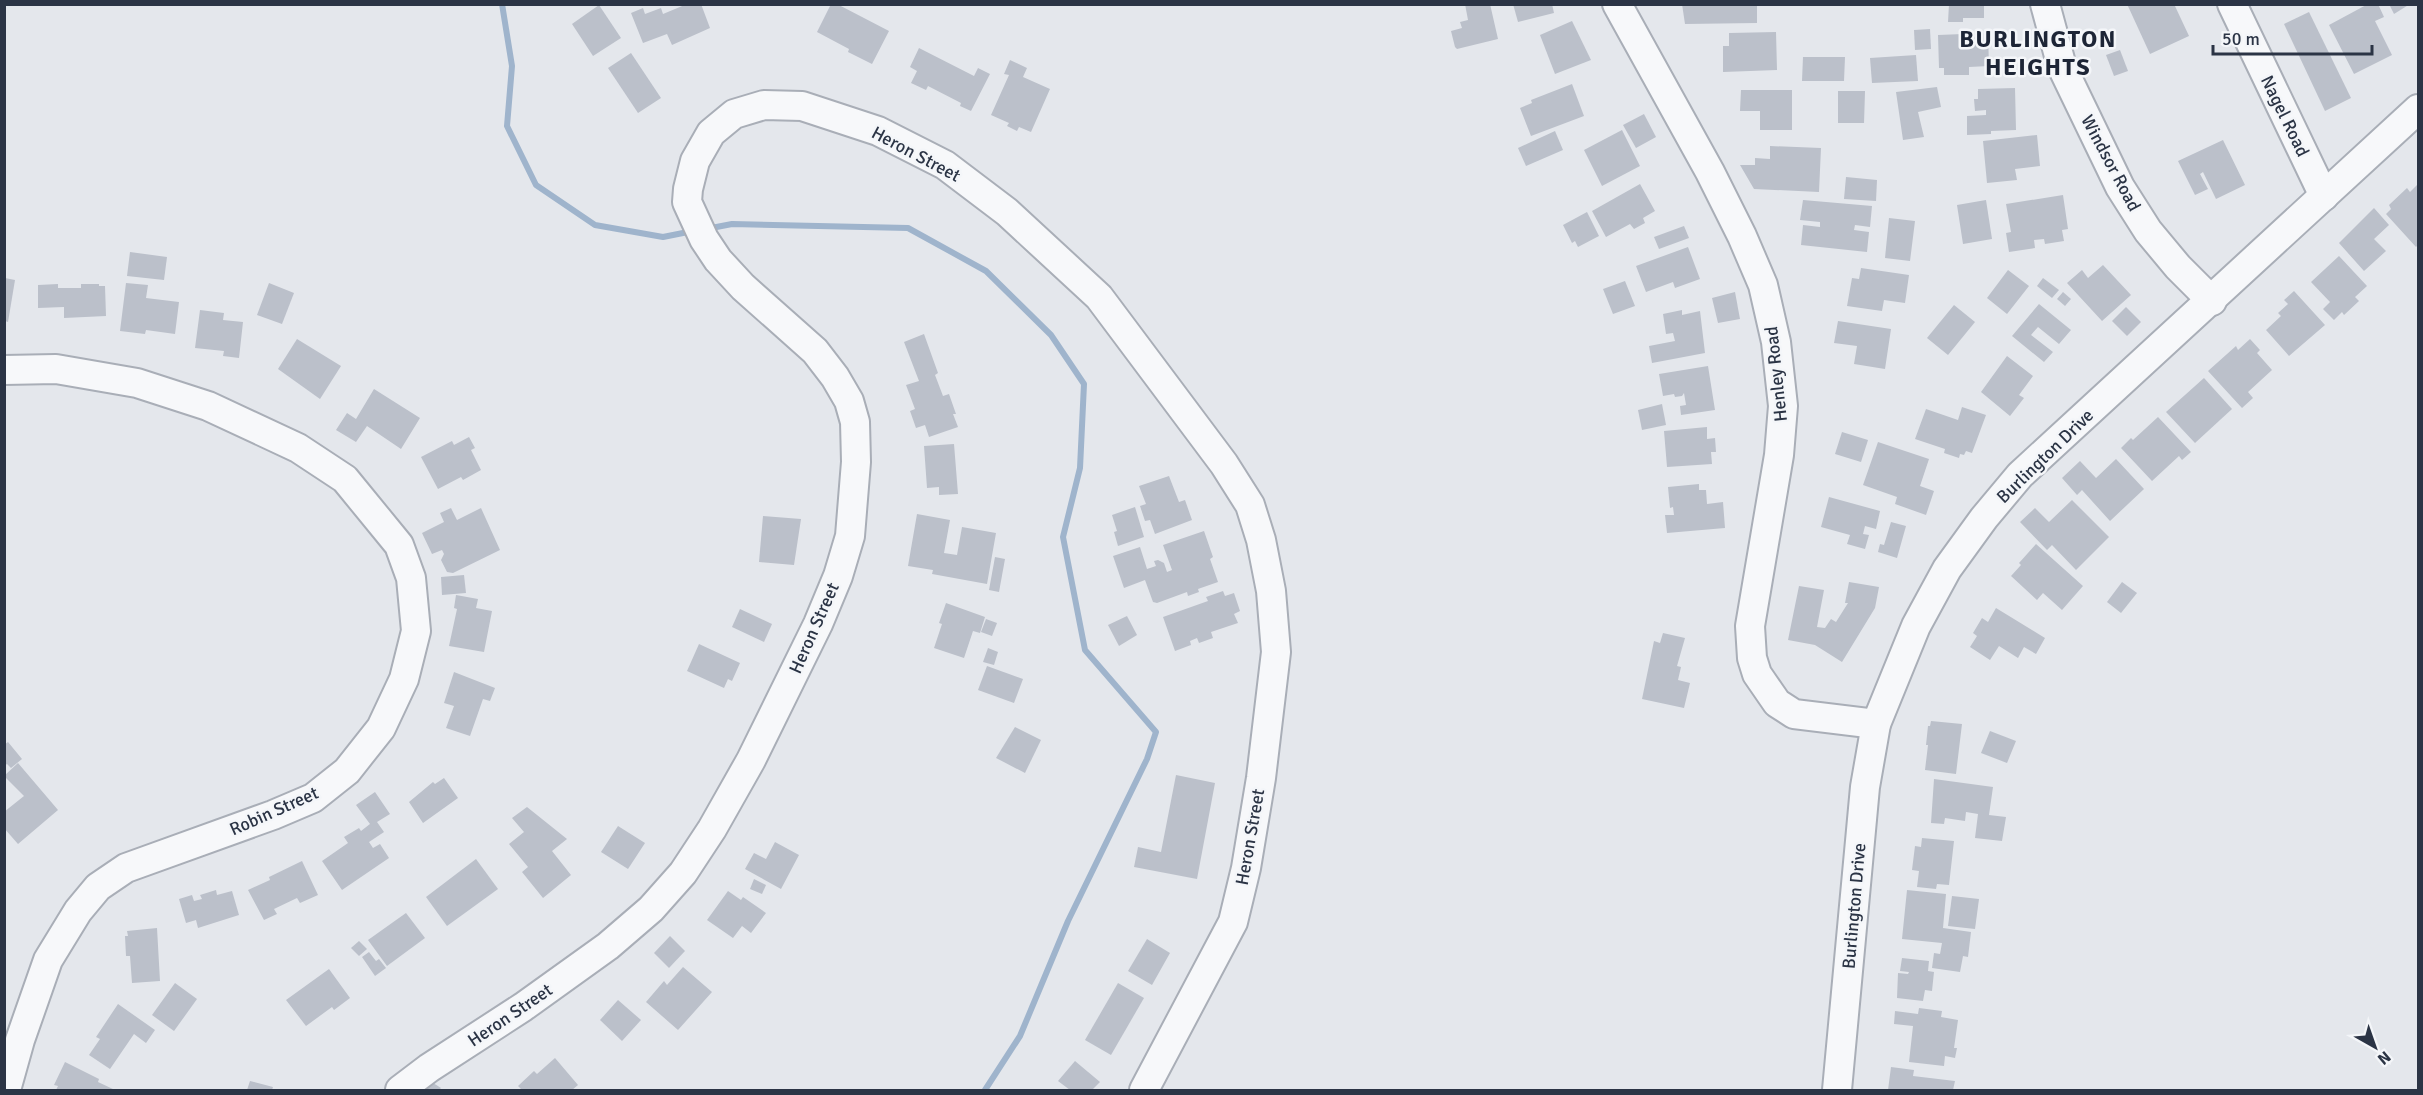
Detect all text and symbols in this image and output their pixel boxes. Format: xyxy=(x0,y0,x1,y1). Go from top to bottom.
scale bar xyxy=(2213,18,2372,56)
district label: BURLINGTON HEIGHTS xyxy=(1959,24,2117,82)
text: 50 m xyxy=(2222,28,2260,50)
street label: Nagel Road xyxy=(2256,72,2314,160)
street label: Windsor Road xyxy=(2076,111,2146,215)
street label: Heron Street xyxy=(868,121,964,187)
street label: Henley Road xyxy=(1760,325,1792,423)
street label: Burlington Drive xyxy=(1992,404,2098,508)
street label: Heron Street xyxy=(784,579,844,677)
street label: Robin Street xyxy=(226,782,322,840)
street label: Heron Street xyxy=(1231,787,1269,887)
street label: Burlington Drive xyxy=(1838,842,1870,970)
street label: Heron Street xyxy=(463,979,557,1051)
north arrow xyxy=(2345,1017,2405,1077)
text: N xyxy=(2373,1046,2395,1069)

